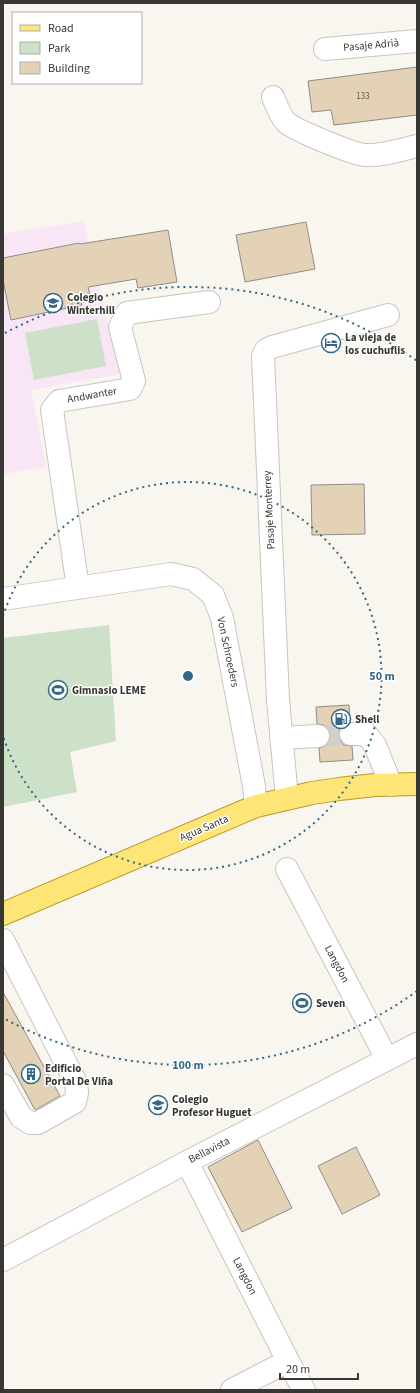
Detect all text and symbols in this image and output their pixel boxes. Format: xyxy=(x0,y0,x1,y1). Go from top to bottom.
legend xyxy=(12,12,142,84)
text: Road xyxy=(48,20,74,37)
street label: Pasaje Adrià xyxy=(342,35,400,55)
text: Park xyxy=(48,40,70,57)
text: Building xyxy=(48,60,90,77)
house number: 133 xyxy=(356,90,370,103)
place label: Colegio Winterhill xyxy=(67,290,116,318)
school or university icon: Colegio Winterhill xyxy=(42,292,64,314)
place label: La vieja de los cuchuflis xyxy=(345,330,405,358)
hotel icon: La vieja de los cuchuflis xyxy=(320,332,342,354)
street label: Andwanter xyxy=(66,383,118,407)
street label: Pasaje Monterrey xyxy=(259,470,279,550)
street label: Von Schroeders xyxy=(213,615,243,689)
text: 50 m xyxy=(369,668,395,685)
centre of rings xyxy=(181,669,195,683)
sports icon: Gimnasio LEME xyxy=(47,679,69,701)
place label: Gimnasio LEME xyxy=(72,683,146,698)
fuel station icon: Shell xyxy=(330,708,352,730)
place label: Shell xyxy=(355,712,380,727)
street label: Agua Santa xyxy=(177,811,231,845)
street label: Langdon xyxy=(321,943,353,985)
sports icon: Seven xyxy=(291,992,313,1014)
place label: Seven xyxy=(316,996,345,1011)
text: 100 m xyxy=(172,1057,204,1074)
place label: Edificio Portal De Viña xyxy=(45,1061,113,1089)
building icon: Edificio Portal De Viña xyxy=(20,1063,42,1085)
place label: Colegio Profesor Huguet xyxy=(172,1092,252,1120)
school or university icon: Colegio Profesor Huguet xyxy=(147,1094,169,1116)
street label: Bellavista xyxy=(186,1133,232,1167)
street label: Langdon xyxy=(229,1255,261,1297)
scale bar xyxy=(280,1355,358,1381)
text: 20 m xyxy=(286,1361,310,1378)

